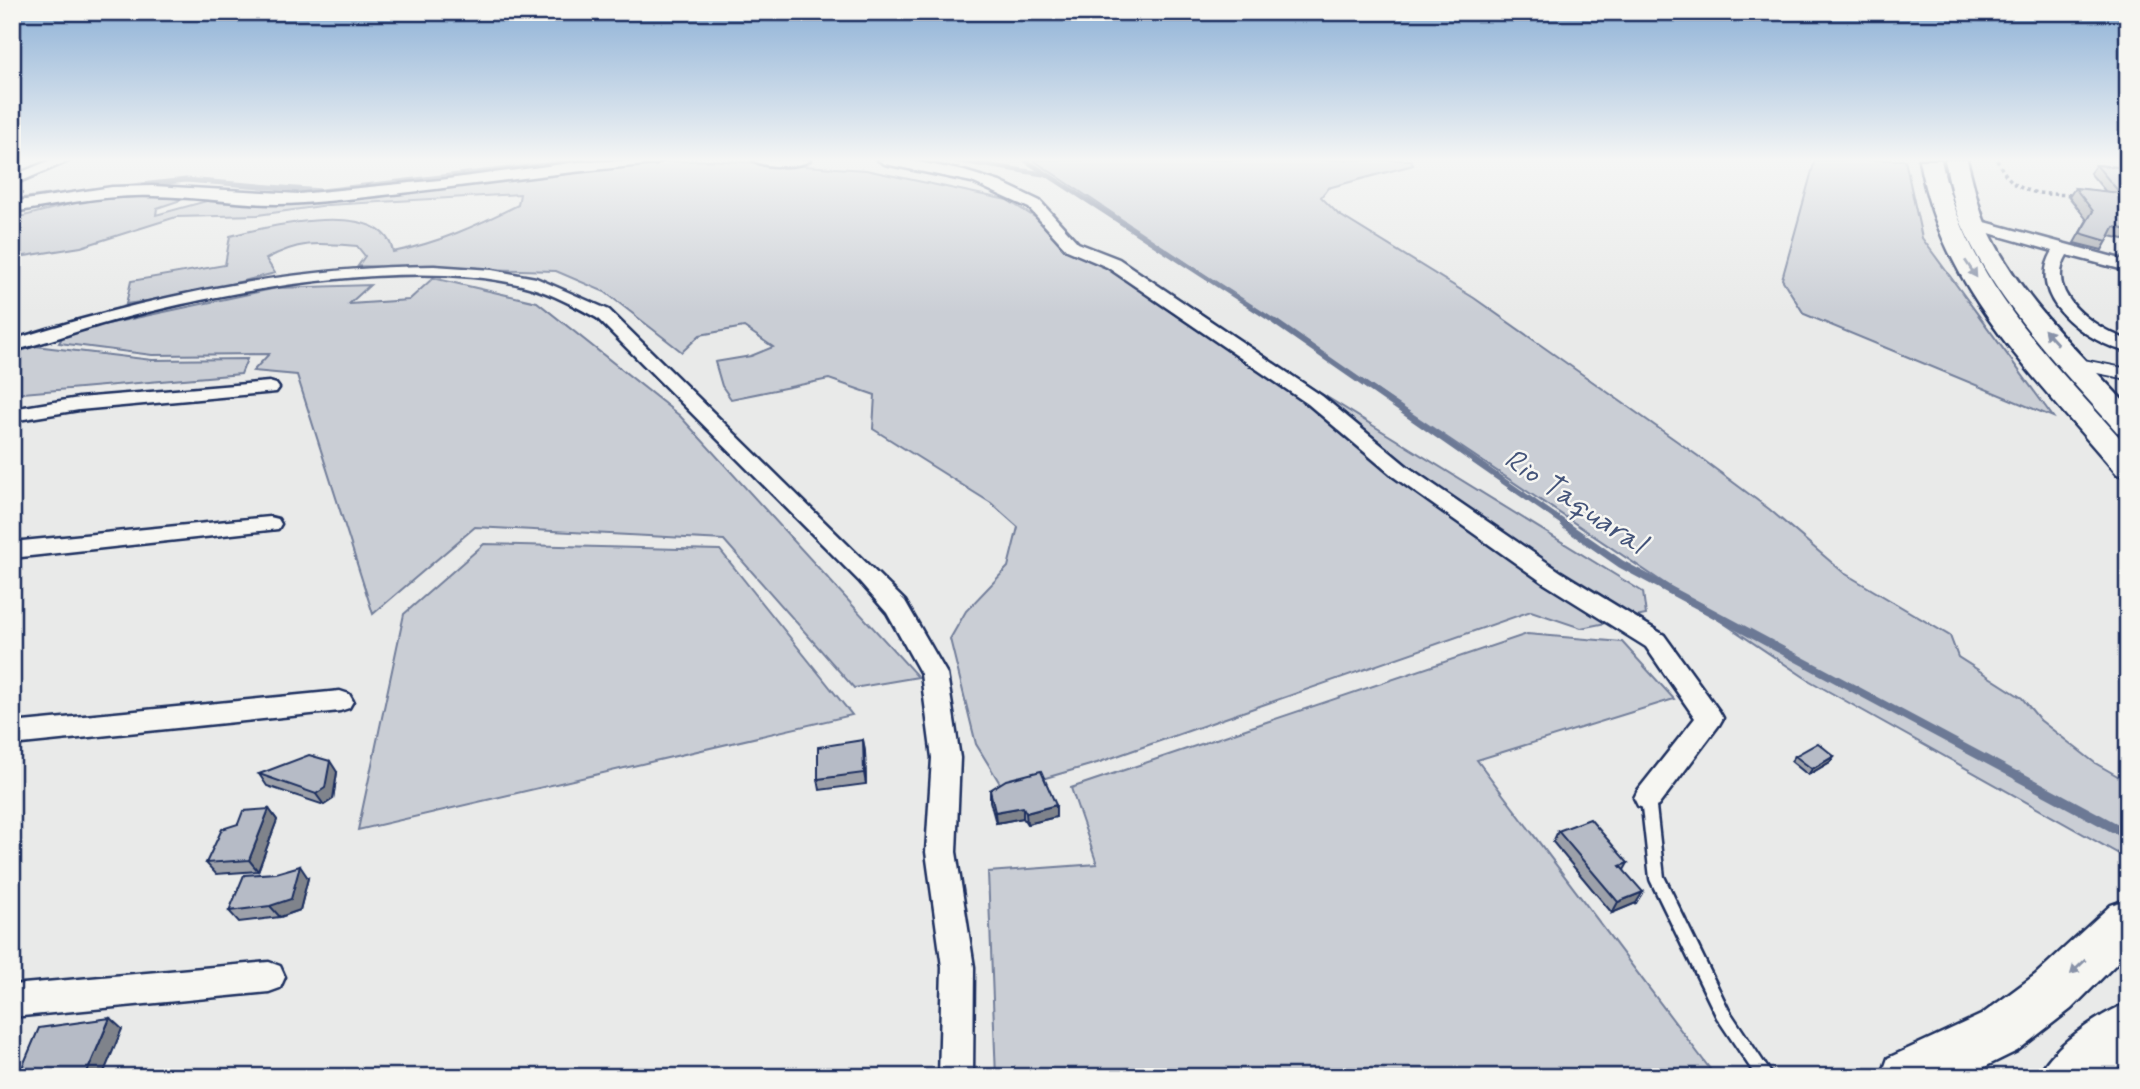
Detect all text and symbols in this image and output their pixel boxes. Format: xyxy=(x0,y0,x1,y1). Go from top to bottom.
one-way arrow xyxy=(1964,259,1977,279)
one-way arrow xyxy=(2043,329,2059,346)
water label: Rio Taquaral xyxy=(1496,440,1655,565)
one-way arrow xyxy=(2070,959,2087,976)

